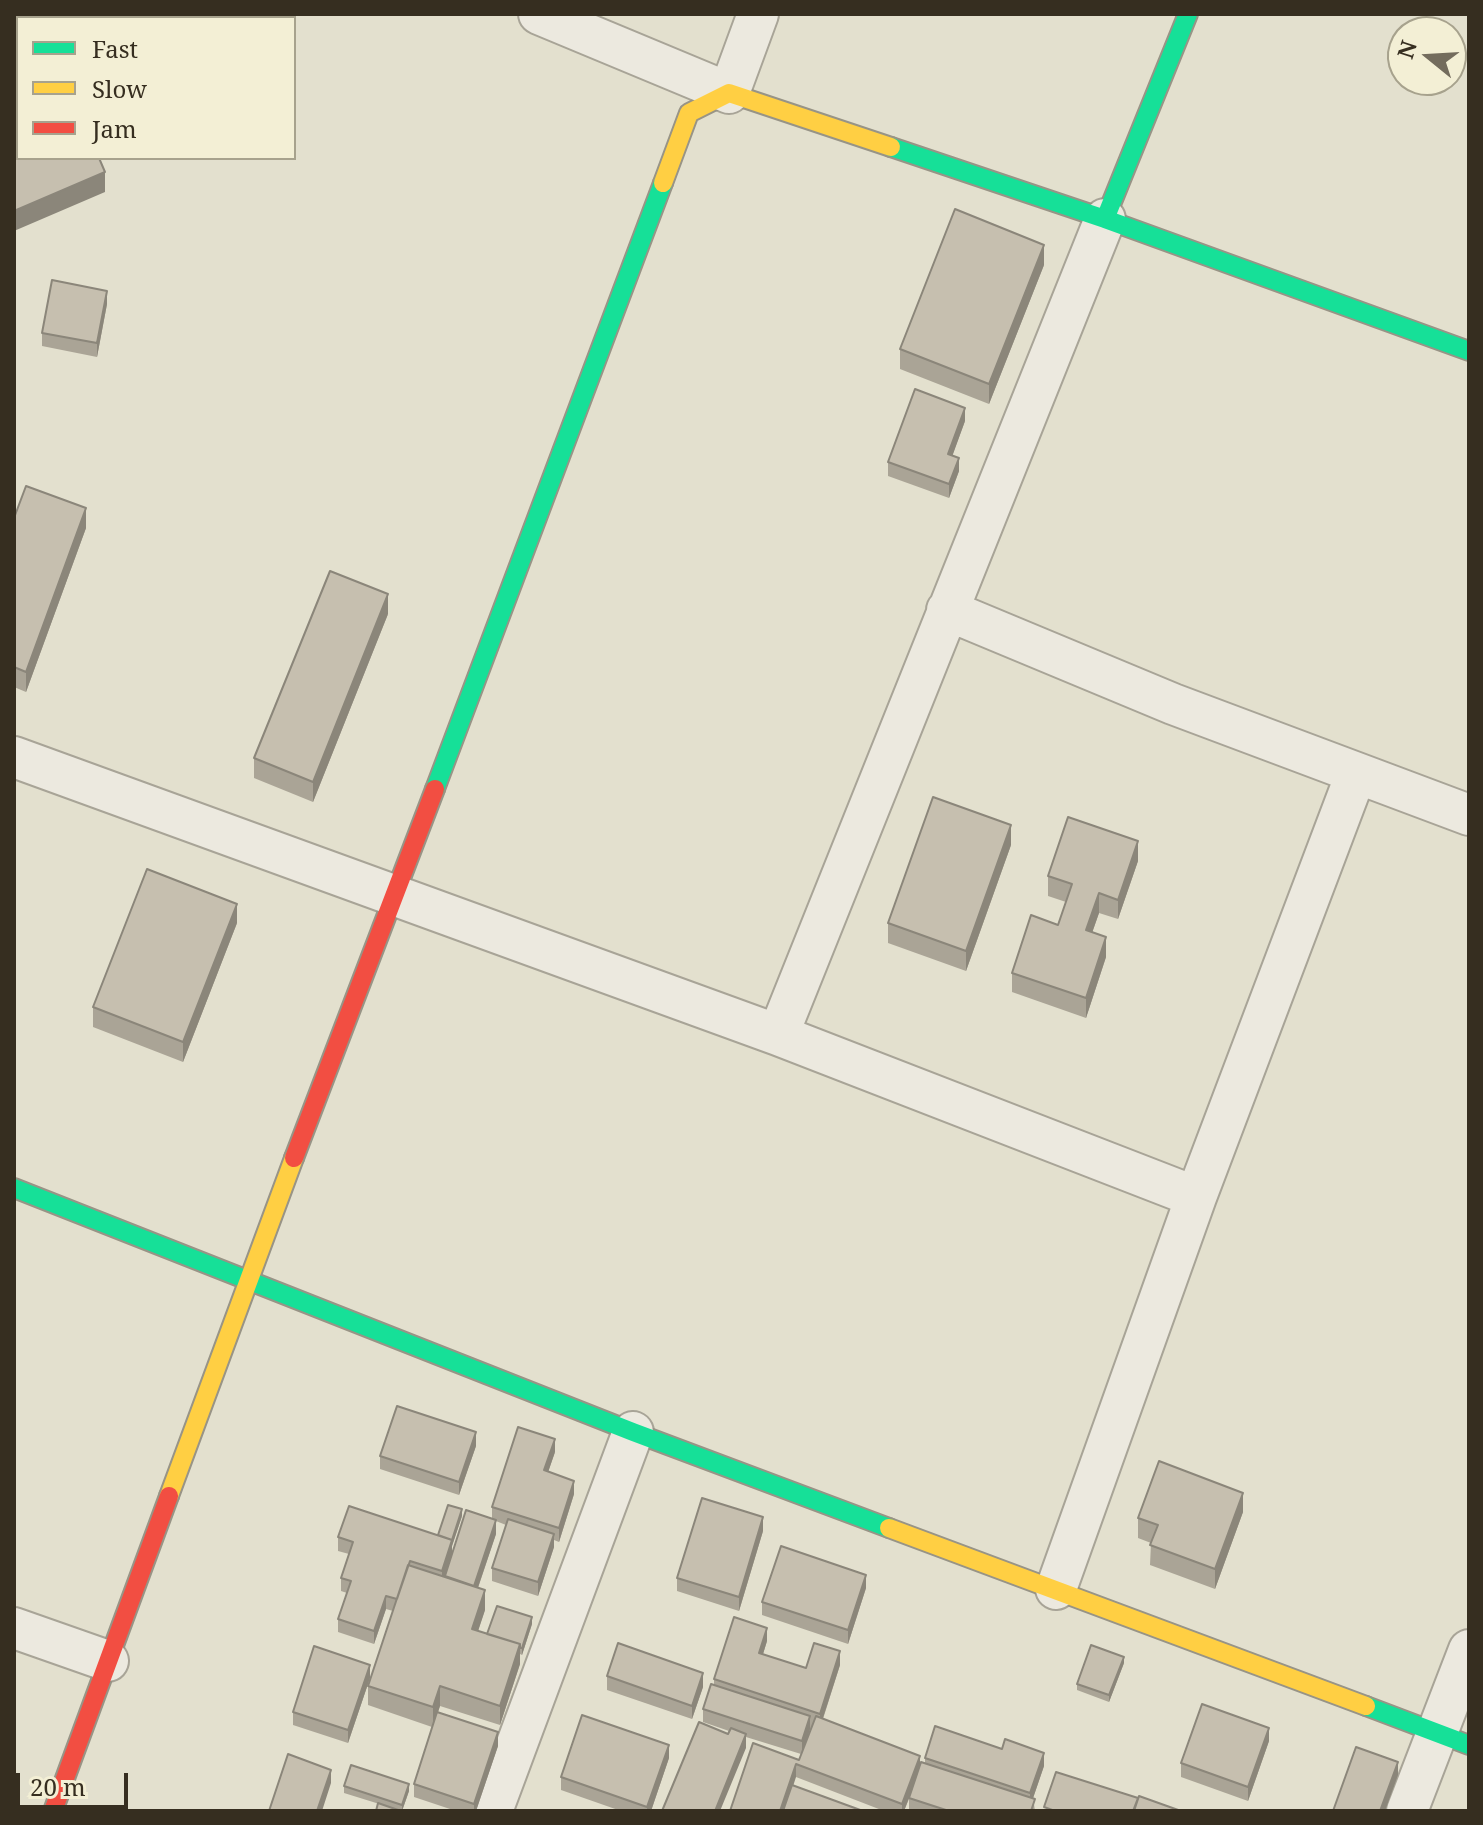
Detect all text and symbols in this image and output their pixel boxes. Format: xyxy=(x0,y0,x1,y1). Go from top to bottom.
legend xyxy=(16,16,296,160)
north arrow xyxy=(1387,16,1467,96)
text: Fast xyxy=(92,32,138,65)
text: N xyxy=(1389,36,1423,62)
text: Slow xyxy=(92,72,147,105)
text: Jam xyxy=(92,112,137,145)
scale bar xyxy=(20,1757,132,1807)
text: 20 m xyxy=(30,1770,86,1803)

